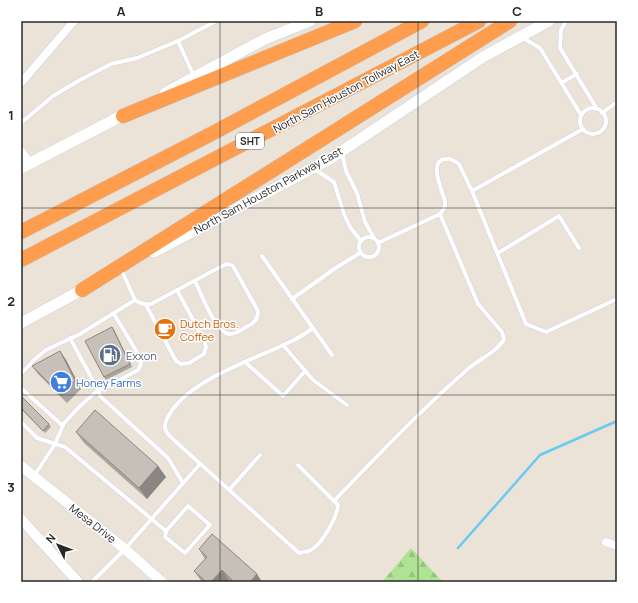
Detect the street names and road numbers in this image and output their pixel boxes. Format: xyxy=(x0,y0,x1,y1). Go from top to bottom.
street label: North Sam Houston Tollway East xyxy=(270,46,422,136)
road number: SHT xyxy=(236,133,264,149)
street label: North Sam Houston Parkway East xyxy=(191,143,345,237)
street label: Mesa Drive xyxy=(67,500,120,546)

